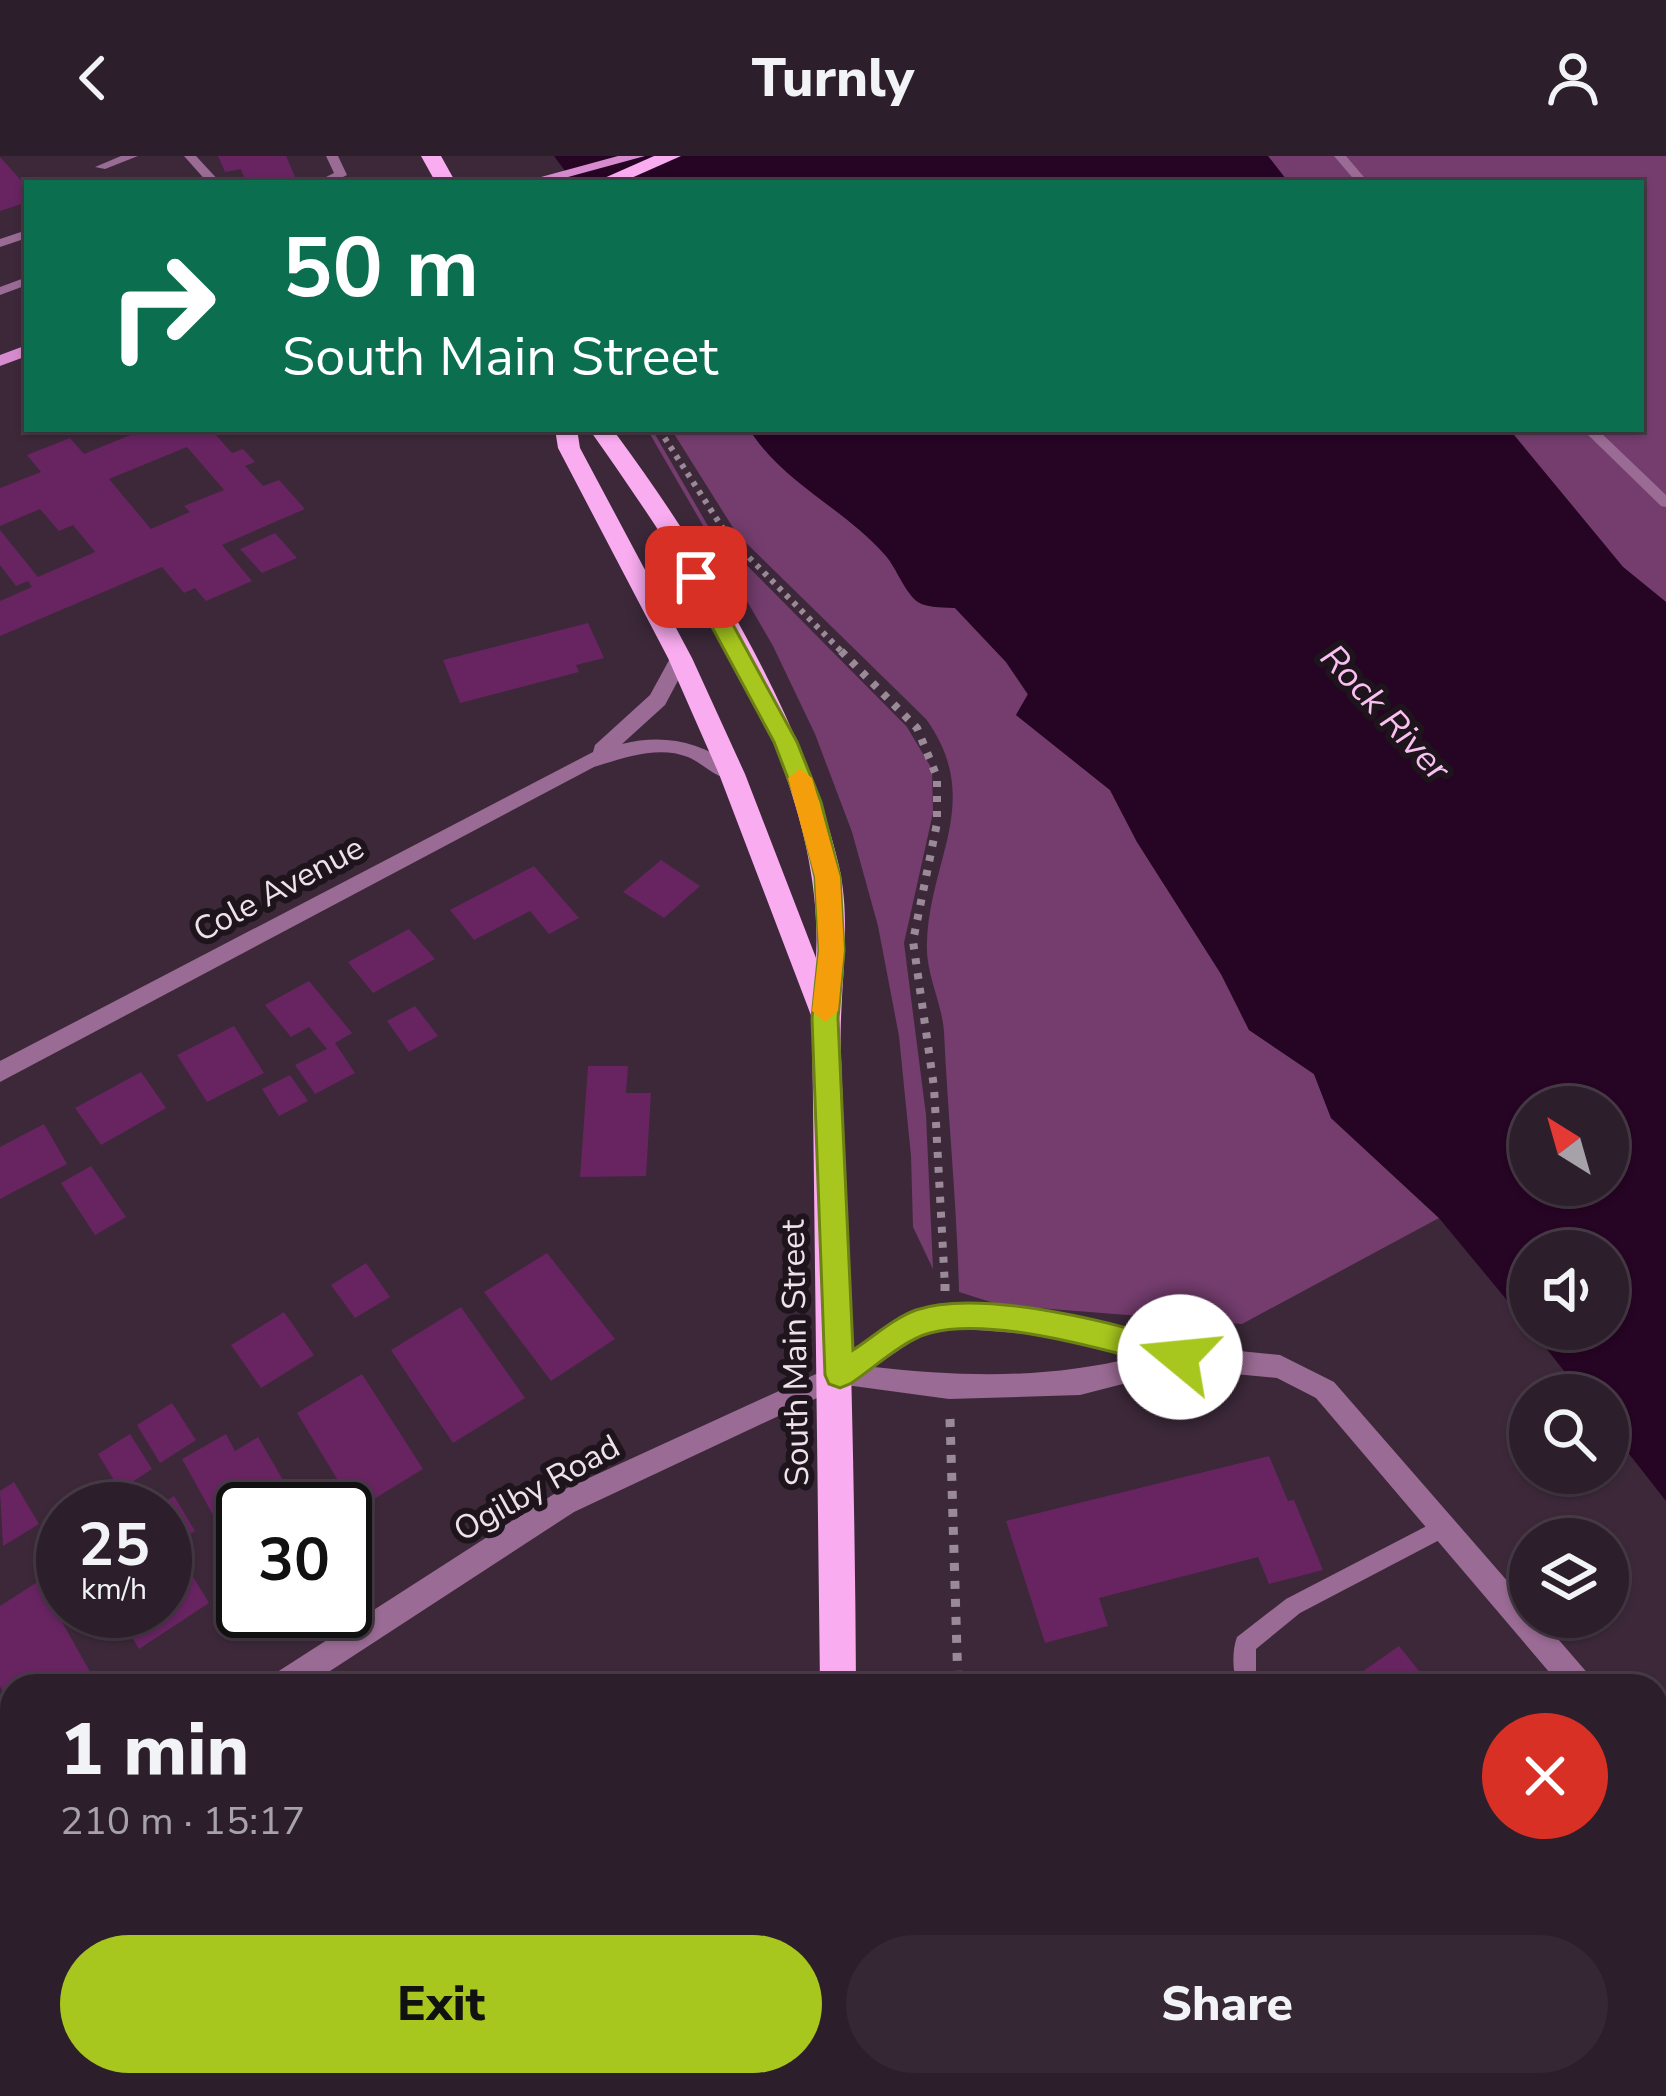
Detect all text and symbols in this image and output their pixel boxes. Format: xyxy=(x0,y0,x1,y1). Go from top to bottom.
text: Turnly xyxy=(752,41,914,115)
icon: back xyxy=(60,45,126,111)
icon: person xyxy=(1540,45,1606,111)
text: 50 m xyxy=(282,211,479,326)
icon: right xyxy=(84,228,240,384)
text: South Main Street xyxy=(282,320,718,394)
pin xyxy=(645,526,747,628)
icon: arrive xyxy=(663,544,729,610)
water label: Rock River xyxy=(1309,634,1462,793)
street label: Cole Avenue xyxy=(185,825,372,953)
north arrow xyxy=(1509,1086,1629,1206)
map controls xyxy=(1509,1086,1629,1638)
street label: South Main Street xyxy=(771,1219,820,1487)
button: sound xyxy=(1509,1230,1629,1350)
position arrow xyxy=(1117,1294,1243,1420)
button: search xyxy=(1509,1374,1629,1494)
street label: Ogilby Road xyxy=(446,1424,628,1552)
speed limit sign: 30 xyxy=(216,1482,372,1638)
text: 25 xyxy=(78,1504,150,1586)
button: layers xyxy=(1509,1518,1629,1638)
text: km/h xyxy=(81,1569,147,1610)
text: 1 min xyxy=(60,1701,249,1799)
button: close xyxy=(1482,1713,1608,1839)
text: 210 m · 15:17 xyxy=(60,1795,305,1848)
button: Exit xyxy=(60,1935,822,2073)
button: Share xyxy=(846,1935,1608,2073)

